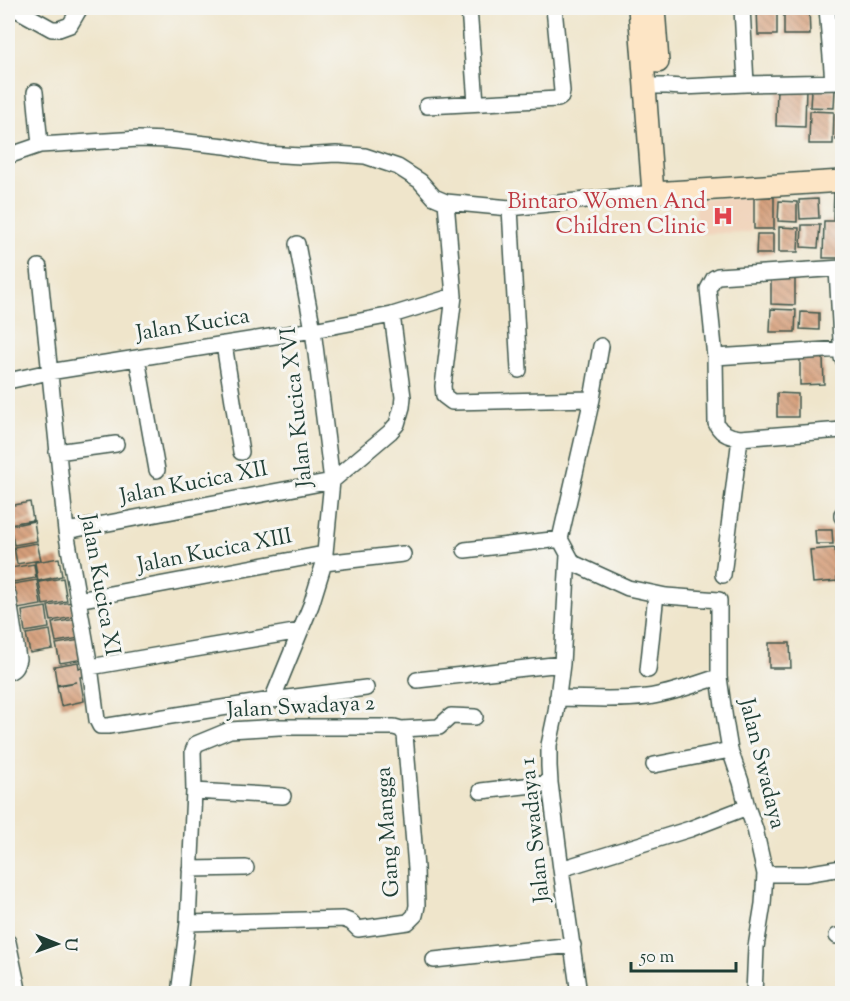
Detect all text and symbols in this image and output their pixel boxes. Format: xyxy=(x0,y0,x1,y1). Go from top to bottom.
place label: Bintaro Women And Children Clinic xyxy=(507,187,706,244)
hospital icon: Bintaro Women And Children Clinic xyxy=(711,204,735,228)
street label: Jalan Kucica xyxy=(133,301,252,351)
street label: Jalan Kucica XVI xyxy=(274,325,322,490)
street label: Jalan Kucica XII xyxy=(116,454,271,514)
street label: Jalan Kucica XI xyxy=(71,511,127,658)
street label: Jalan Kucica XIII xyxy=(134,521,295,583)
street label: Jalan Swadaya 2 xyxy=(225,688,376,728)
street label: Jalan Swadaya xyxy=(729,695,793,833)
street label: Jalan Swadaya 1 xyxy=(512,755,560,905)
street label: Gang Mangga xyxy=(368,766,410,898)
north arrow xyxy=(27,914,87,974)
scale bar xyxy=(631,935,736,973)
text: U xyxy=(58,937,81,952)
text: 50 m xyxy=(639,945,675,971)

